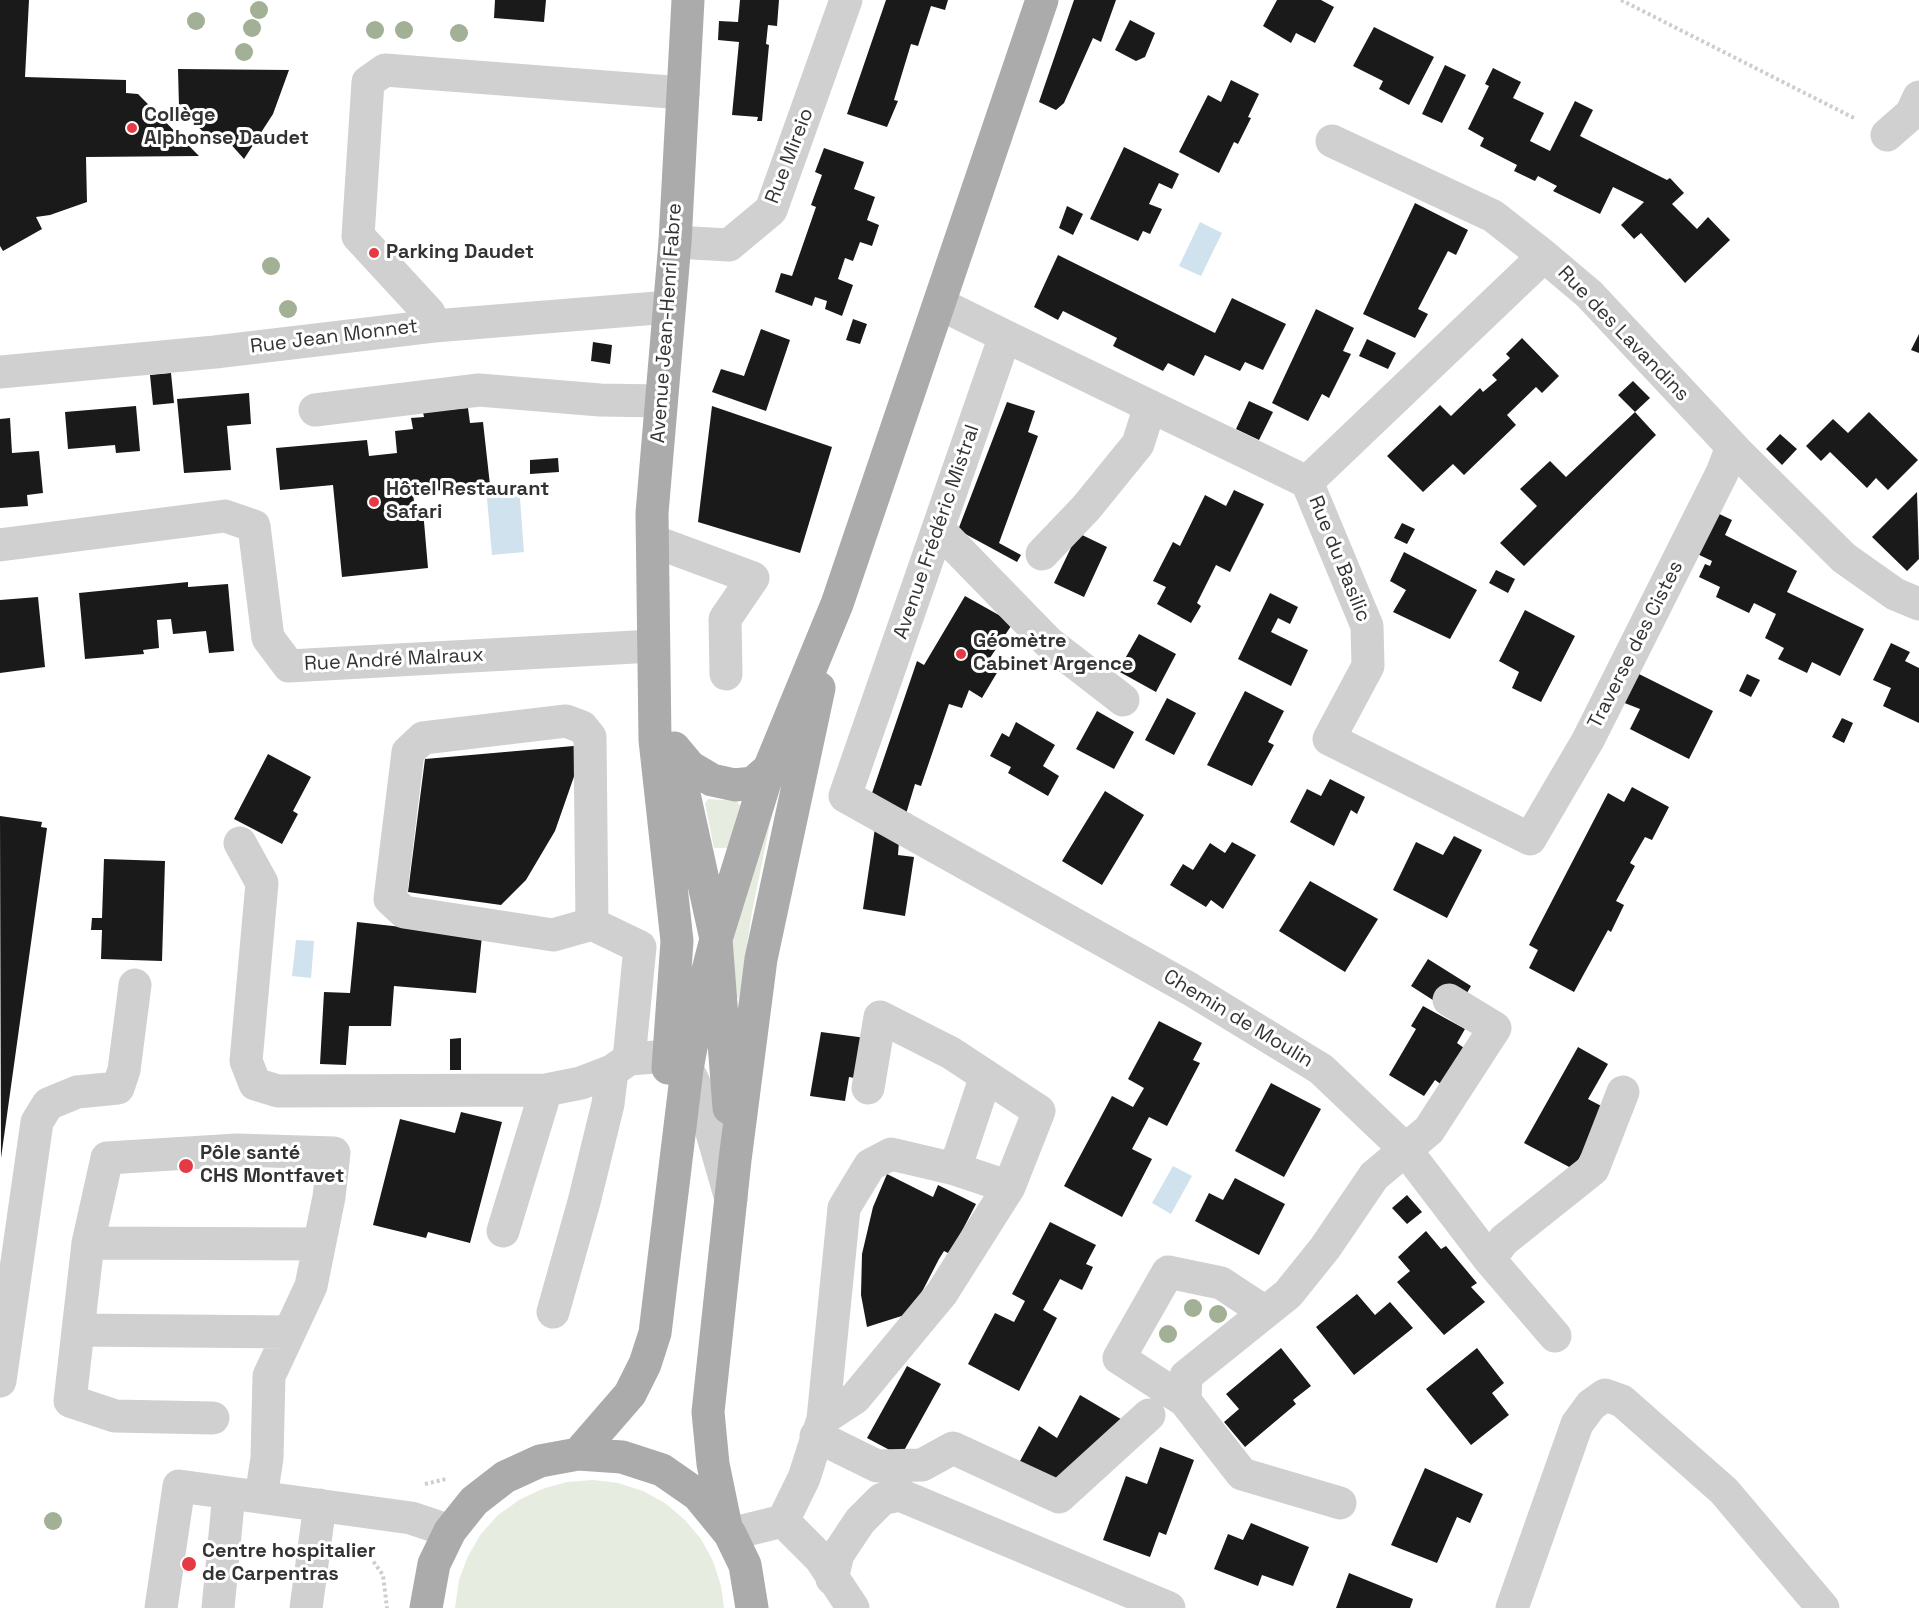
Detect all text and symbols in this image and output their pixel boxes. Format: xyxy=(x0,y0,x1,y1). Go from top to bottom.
place label: Collège Alphonse Daudet xyxy=(144,104,309,151)
street label: Rue Mireio xyxy=(761,105,819,207)
marker: Collège Alphonse Daudet xyxy=(125,121,139,135)
street label: Avenue Jean-Henri Fabre xyxy=(647,202,687,444)
place label: Parking Daudet xyxy=(386,241,534,265)
marker: Parking Daudet xyxy=(367,246,381,260)
street label: Rue des Lavandins xyxy=(1552,261,1694,407)
street label: Rue Jean Monnet xyxy=(249,315,419,359)
street label: Avenue Frédéric Mistral xyxy=(889,422,985,642)
place label: Hôtel Restaurant Safari xyxy=(386,478,549,525)
street label: Rue du Basilic xyxy=(1303,492,1375,626)
marker: Hôtel Restaurant Safari xyxy=(367,495,381,509)
street label: Traverse des Cistes xyxy=(1583,557,1689,733)
place label: Géomètre Cabinet Argence xyxy=(973,630,1133,677)
street label: Rue André Malraux xyxy=(304,643,484,677)
marker: Géomètre Cabinet Argence xyxy=(954,647,968,661)
street label: Chemin de Moulin xyxy=(1159,965,1317,1073)
place label: Pôle santé CHS Montfavet xyxy=(200,1142,344,1189)
marker: Pôle santé CHS Montfavet xyxy=(177,1157,195,1175)
place label: Centre hospitalier de Carpentras xyxy=(202,1540,376,1587)
marker: Centre hospitalier de Carpentras xyxy=(180,1555,198,1573)

